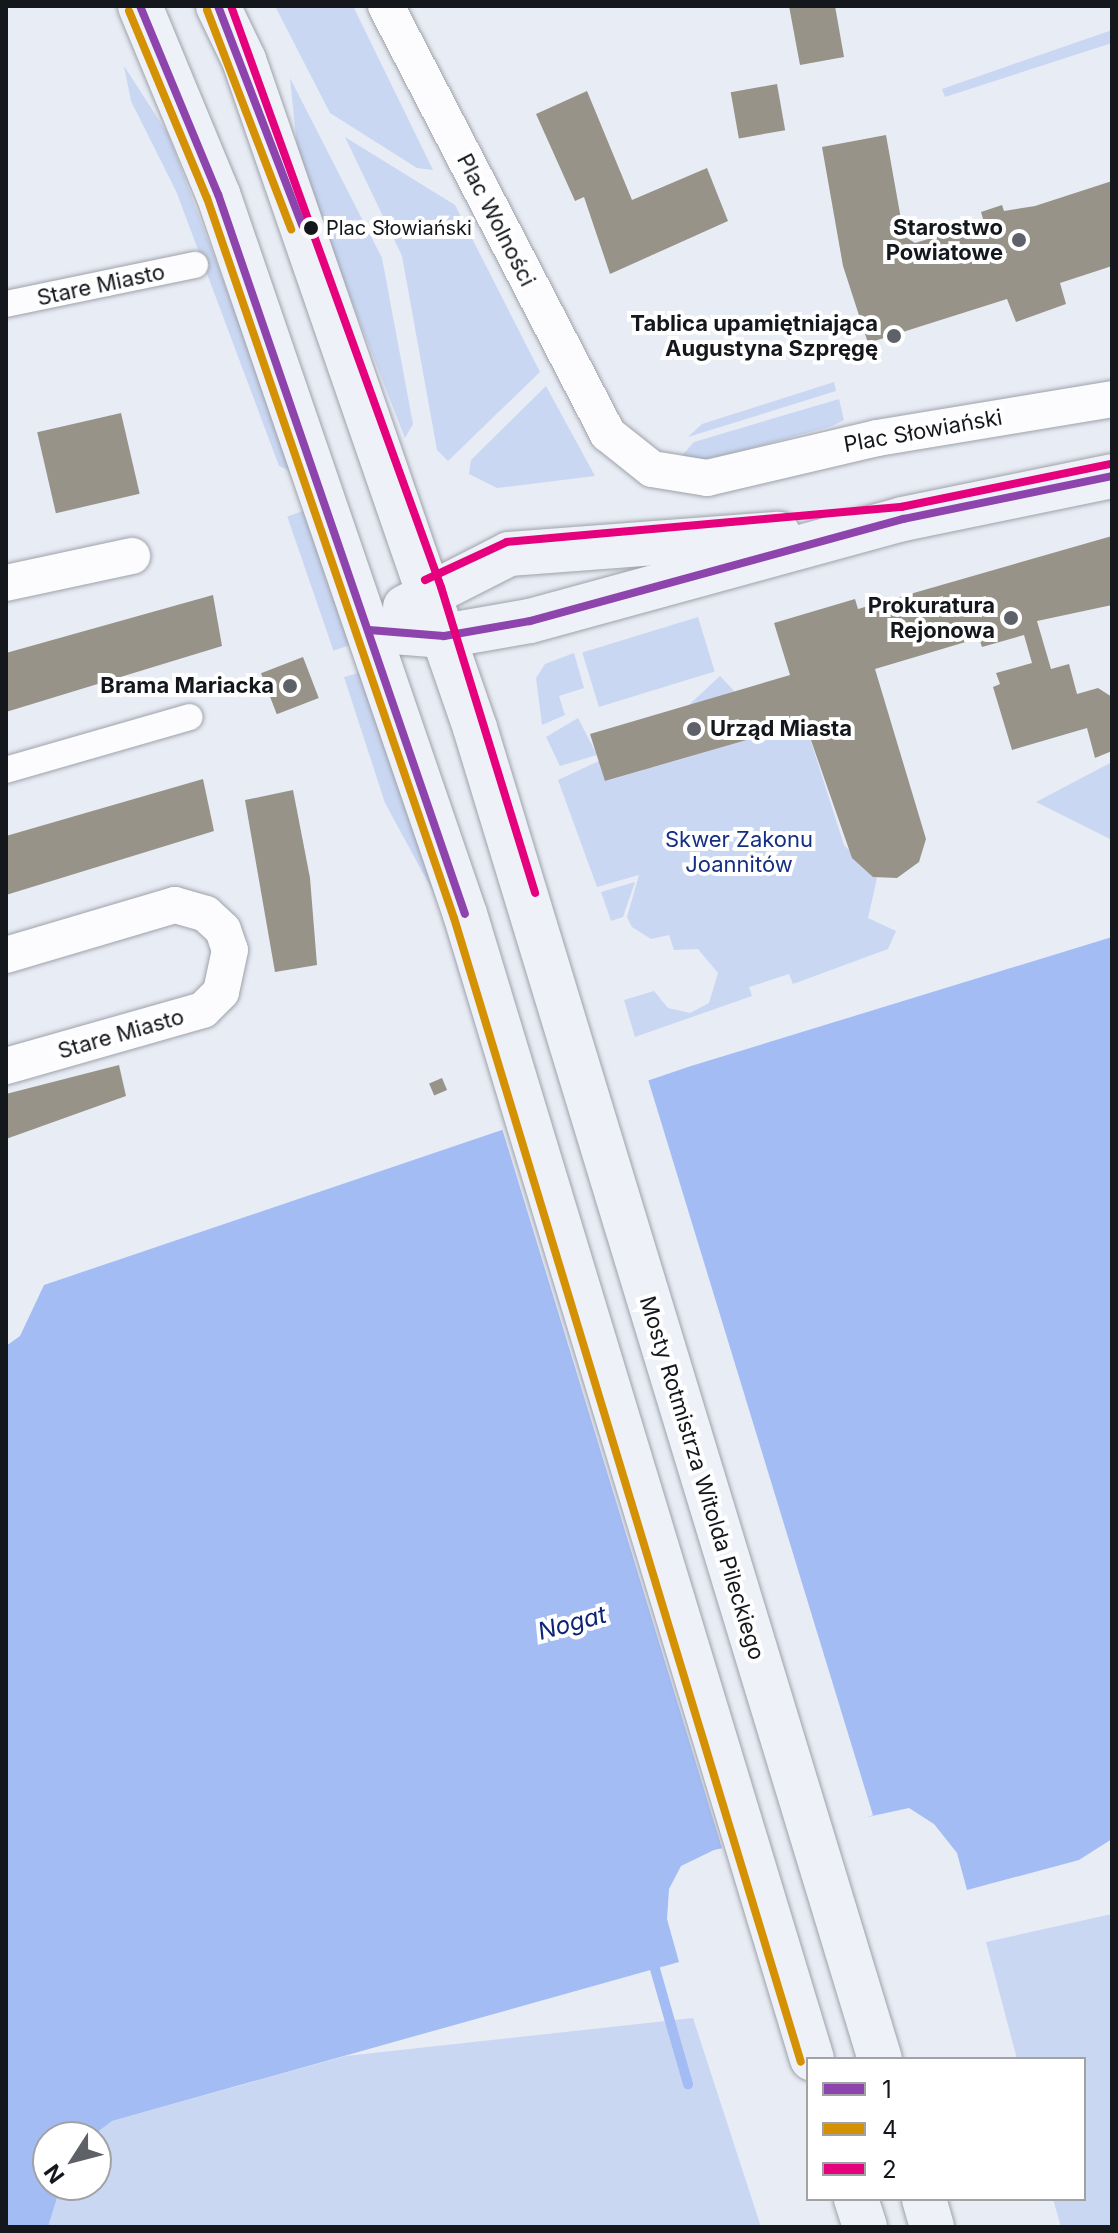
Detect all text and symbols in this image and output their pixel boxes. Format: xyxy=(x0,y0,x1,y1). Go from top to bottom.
street label: Plac Wolności xyxy=(451,149,541,291)
place label: Starostwo Powiatowe xyxy=(886,214,1003,266)
place label: Plac Słowiański xyxy=(326,216,472,240)
marker: Plac Słowiański xyxy=(303,220,319,236)
marker: Starostwo Powiatowe xyxy=(1010,231,1028,249)
street label: Stare Miasto xyxy=(35,259,167,311)
place label: Tablica upamiętniająca Augustyna Szpręgę xyxy=(630,310,878,362)
marker: Tablica upamiętniająca Augustyna Szpręgę xyxy=(885,327,903,345)
street label: Plac Słowiański xyxy=(842,404,1004,458)
place label: Prokuratura Rejonowa xyxy=(868,592,995,644)
marker: Prokuratura Rejonowa xyxy=(1002,609,1020,627)
place label: Brama Mariacka xyxy=(100,673,274,699)
marker: Brama Mariacka xyxy=(281,677,299,695)
place label: Urząd Miasta xyxy=(710,716,852,742)
marker: Urząd Miasta xyxy=(685,720,703,738)
park label: Skwer Zakonu Joannitów xyxy=(665,826,813,878)
street label: Stare Miasto xyxy=(55,1003,187,1065)
street label: Mosty Rotmistrza Witolda Pileckiego xyxy=(634,1293,770,1663)
water label: Nogat xyxy=(535,1600,609,1646)
legend xyxy=(806,2057,1086,2201)
text: 1 xyxy=(882,2075,892,2104)
text: 4 xyxy=(882,2115,898,2144)
north arrow xyxy=(32,2121,112,2201)
text: 2 xyxy=(882,2155,897,2184)
text: N xyxy=(39,2160,70,2188)

